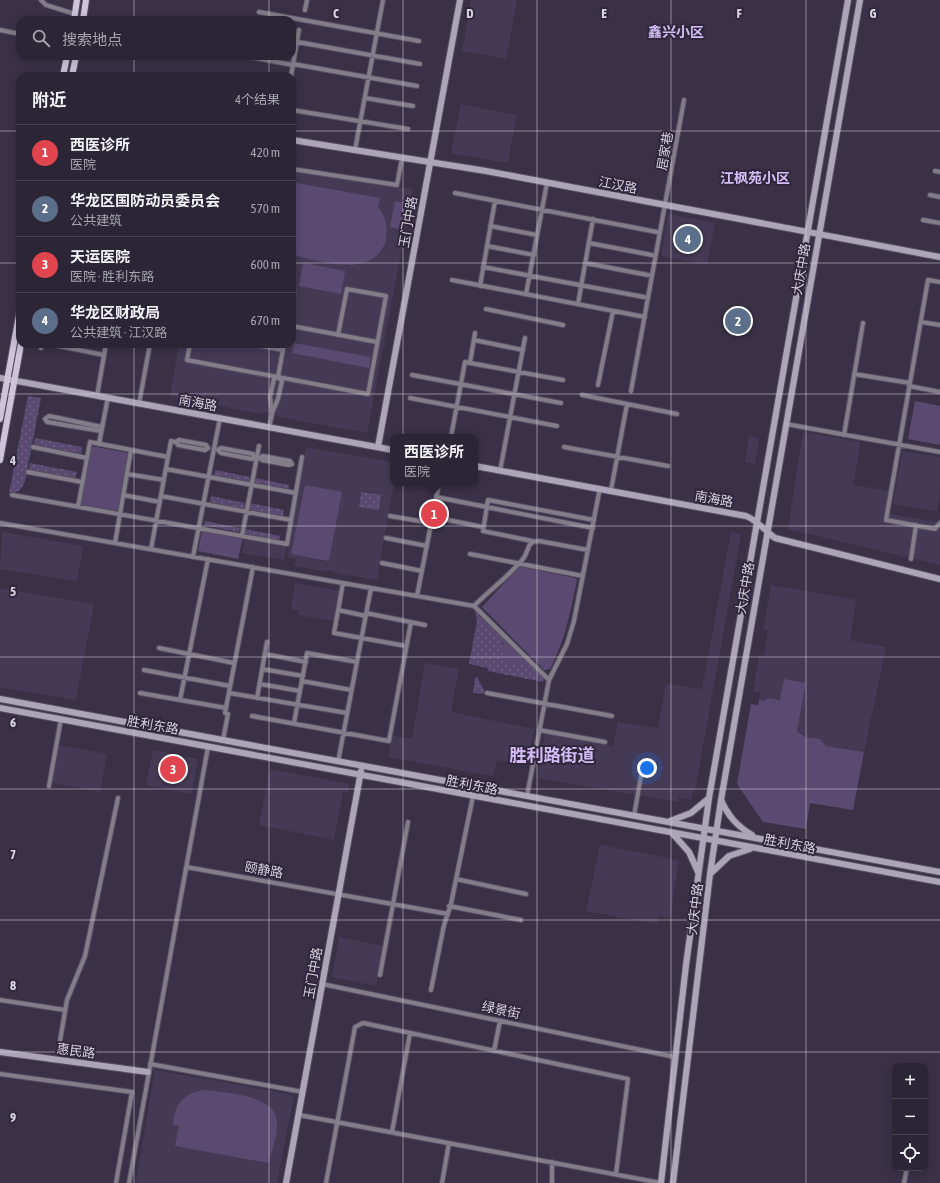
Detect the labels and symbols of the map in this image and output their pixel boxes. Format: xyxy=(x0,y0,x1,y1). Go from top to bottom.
text: C xyxy=(333,6,339,21)
text: D xyxy=(466,6,474,21)
text: E xyxy=(601,6,607,21)
text: F xyxy=(736,6,742,21)
text: G xyxy=(870,6,877,21)
district label: 鑫兴小区 xyxy=(648,24,704,40)
street label: 居家巷 xyxy=(654,130,676,172)
district label: 江枫苑小区 xyxy=(720,170,790,186)
street label: 江汉路 xyxy=(597,174,639,196)
street label: 玉门中路 xyxy=(396,195,420,249)
pin: 4 xyxy=(675,224,701,254)
street label: 大庆中路 xyxy=(789,242,813,296)
pin: 2 xyxy=(725,306,751,336)
street label: 南海路 xyxy=(177,392,219,414)
text: 4 xyxy=(9,453,16,468)
street label: 南海路 xyxy=(693,488,735,510)
pin: 1 xyxy=(421,499,447,529)
street label: 大庆中路 xyxy=(733,561,757,615)
text: 5 xyxy=(10,584,16,599)
street label: 胜利东路 xyxy=(126,713,180,737)
text: 6 xyxy=(10,715,16,730)
district label: 胜利路街道 xyxy=(510,745,595,765)
pin: 3 xyxy=(160,754,186,784)
your location xyxy=(637,758,657,778)
street label: 胜利东路 xyxy=(445,773,499,797)
street label: 胜利东路 xyxy=(763,832,817,856)
text: 7 xyxy=(10,847,16,862)
street label: 颐静路 xyxy=(243,859,285,881)
street label: 大庆中路 xyxy=(684,882,706,936)
street label: 玉门中路 xyxy=(301,946,325,1000)
text: 8 xyxy=(10,978,16,993)
street label: 绿景街 xyxy=(480,999,522,1021)
street label: 惠民路 xyxy=(56,1041,96,1061)
text: 9 xyxy=(10,1110,16,1125)

